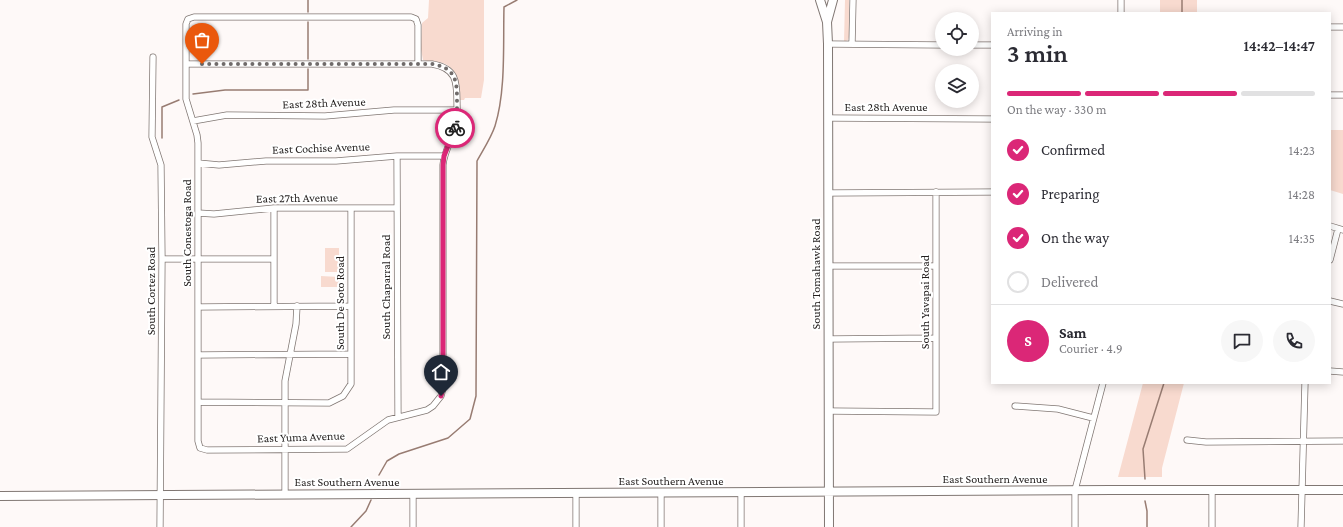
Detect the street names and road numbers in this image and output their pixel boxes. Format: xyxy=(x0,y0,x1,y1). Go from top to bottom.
street label: East 28th Avenue xyxy=(282,95,366,111)
street label: East 28th Avenue xyxy=(844,100,928,114)
street label: East Cochise Avenue xyxy=(272,139,370,157)
street label: South Conestoga Road xyxy=(180,178,194,287)
street label: East 27th Avenue xyxy=(256,190,338,206)
street label: South Tomahawk Road xyxy=(809,218,823,329)
street label: South Chaparral Road xyxy=(379,234,393,340)
street label: South Cortez Road xyxy=(144,246,158,335)
street label: South Yavapai Road xyxy=(918,254,932,349)
street label: South De Soto Road xyxy=(333,255,347,350)
street label: East Yuma Avenue xyxy=(257,428,345,446)
street label: East Southern Avenue xyxy=(943,472,1047,486)
street label: East Southern Avenue xyxy=(619,474,723,488)
street label: East Southern Avenue xyxy=(295,475,399,489)

